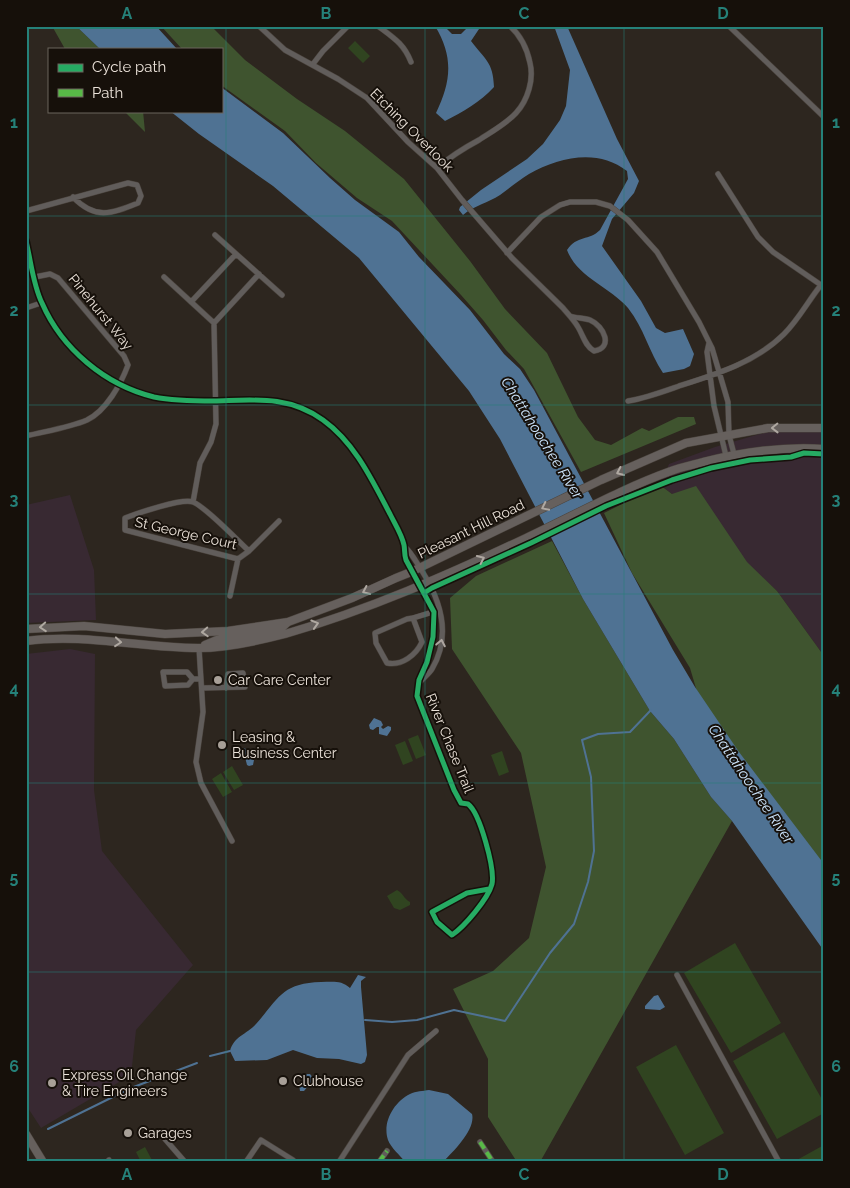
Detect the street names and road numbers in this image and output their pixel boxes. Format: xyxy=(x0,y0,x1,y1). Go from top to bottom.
street label: Etching Overlook xyxy=(367,85,457,175)
street label: Pinehurst Way xyxy=(66,271,137,353)
street label: Pleasant Hill Road xyxy=(415,496,527,562)
street label: St George Court xyxy=(133,513,239,553)
street label: River Chase Trail xyxy=(423,691,477,795)

